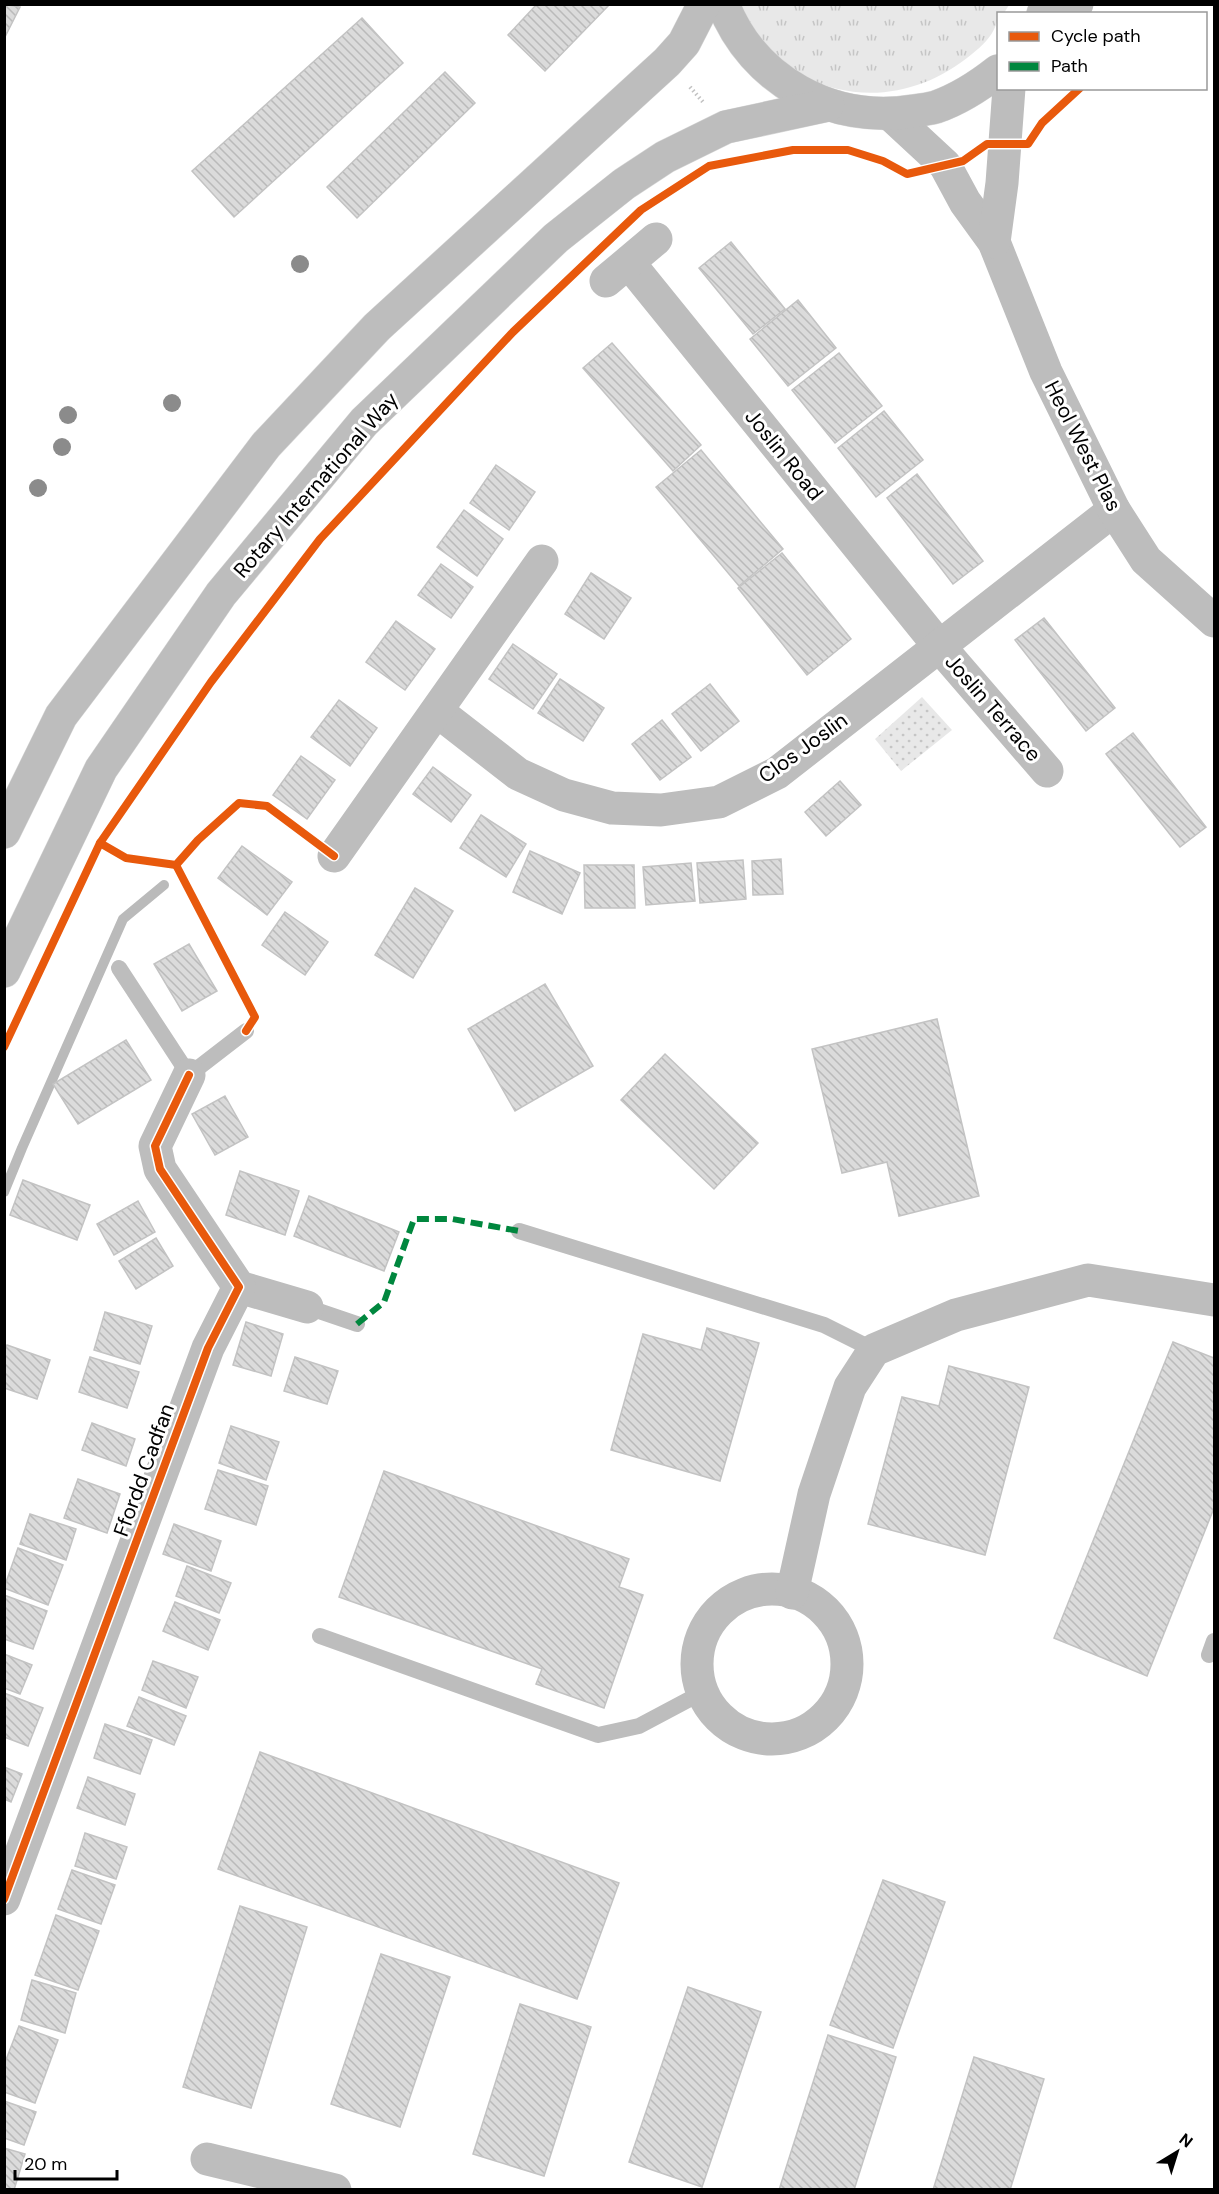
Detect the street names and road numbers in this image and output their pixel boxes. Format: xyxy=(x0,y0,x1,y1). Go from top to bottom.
street label: Heol West Plas xyxy=(1038,376,1128,516)
street label: Rotary International Way xyxy=(227,386,405,584)
street label: Joslin Road xyxy=(739,404,829,506)
street label: Joslin Terrace xyxy=(939,648,1047,768)
street label: Clos Joslin xyxy=(753,706,853,790)
street label: Ffordd Cadfan xyxy=(107,1400,181,1540)

